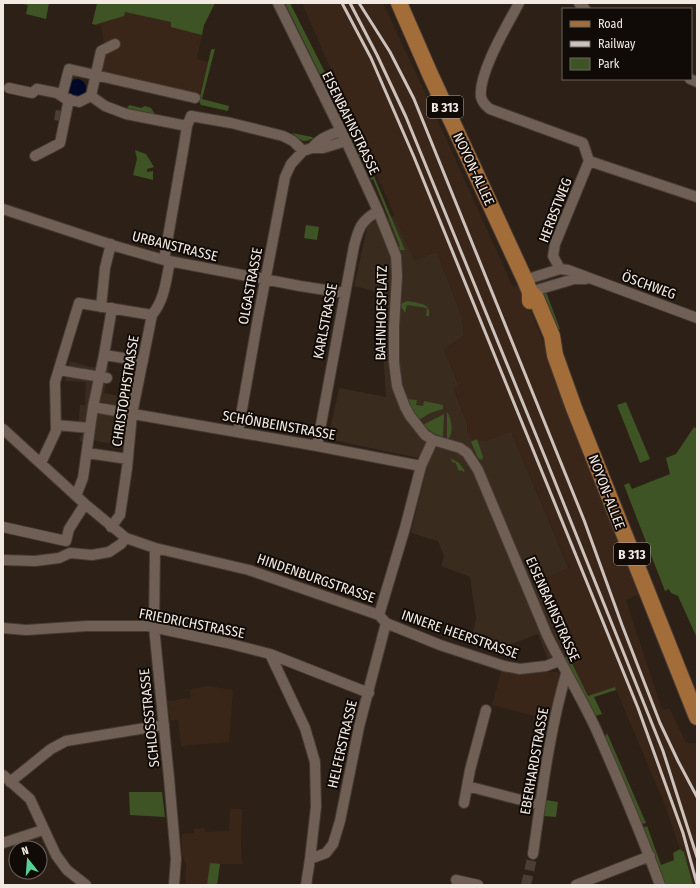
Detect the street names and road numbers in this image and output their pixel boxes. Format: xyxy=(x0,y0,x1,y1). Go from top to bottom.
street label: EISENBAHNSTRASSE xyxy=(318,69,383,178)
road number: B 313 xyxy=(427,96,463,118)
street label: NOYON-ALLEE xyxy=(449,130,498,209)
street label: HERBSTWEG xyxy=(535,175,576,245)
street label: URBANSTRASSE xyxy=(130,228,220,265)
street label: OLGASTRASSE xyxy=(235,246,266,326)
street label: BAHNHOFSPLATZ xyxy=(372,265,391,361)
street label: ÖSCHWEG xyxy=(619,267,679,303)
street label: KARLSTRASSE xyxy=(310,281,341,360)
street label: CHRISTOPHSTRASSE xyxy=(108,334,143,448)
street label: SCHÖNBEINSTRASSE xyxy=(221,406,337,444)
street label: NOYON-ALLEE xyxy=(585,452,629,532)
road number: B 313 xyxy=(614,543,650,565)
street label: HINDENBURGSTRASSE xyxy=(255,550,377,607)
street label: EISENBAHNSTRASSE xyxy=(522,554,583,664)
street label: FRIEDRICHSTRASSE xyxy=(138,605,247,642)
street label: INNERE HEERSTRASSE xyxy=(399,607,521,663)
street label: SCHLOSSSTRASSE xyxy=(136,667,163,768)
street label: HELFERSTRASSE xyxy=(324,698,361,790)
street label: EBERHARDSTRASSE xyxy=(517,706,552,816)

